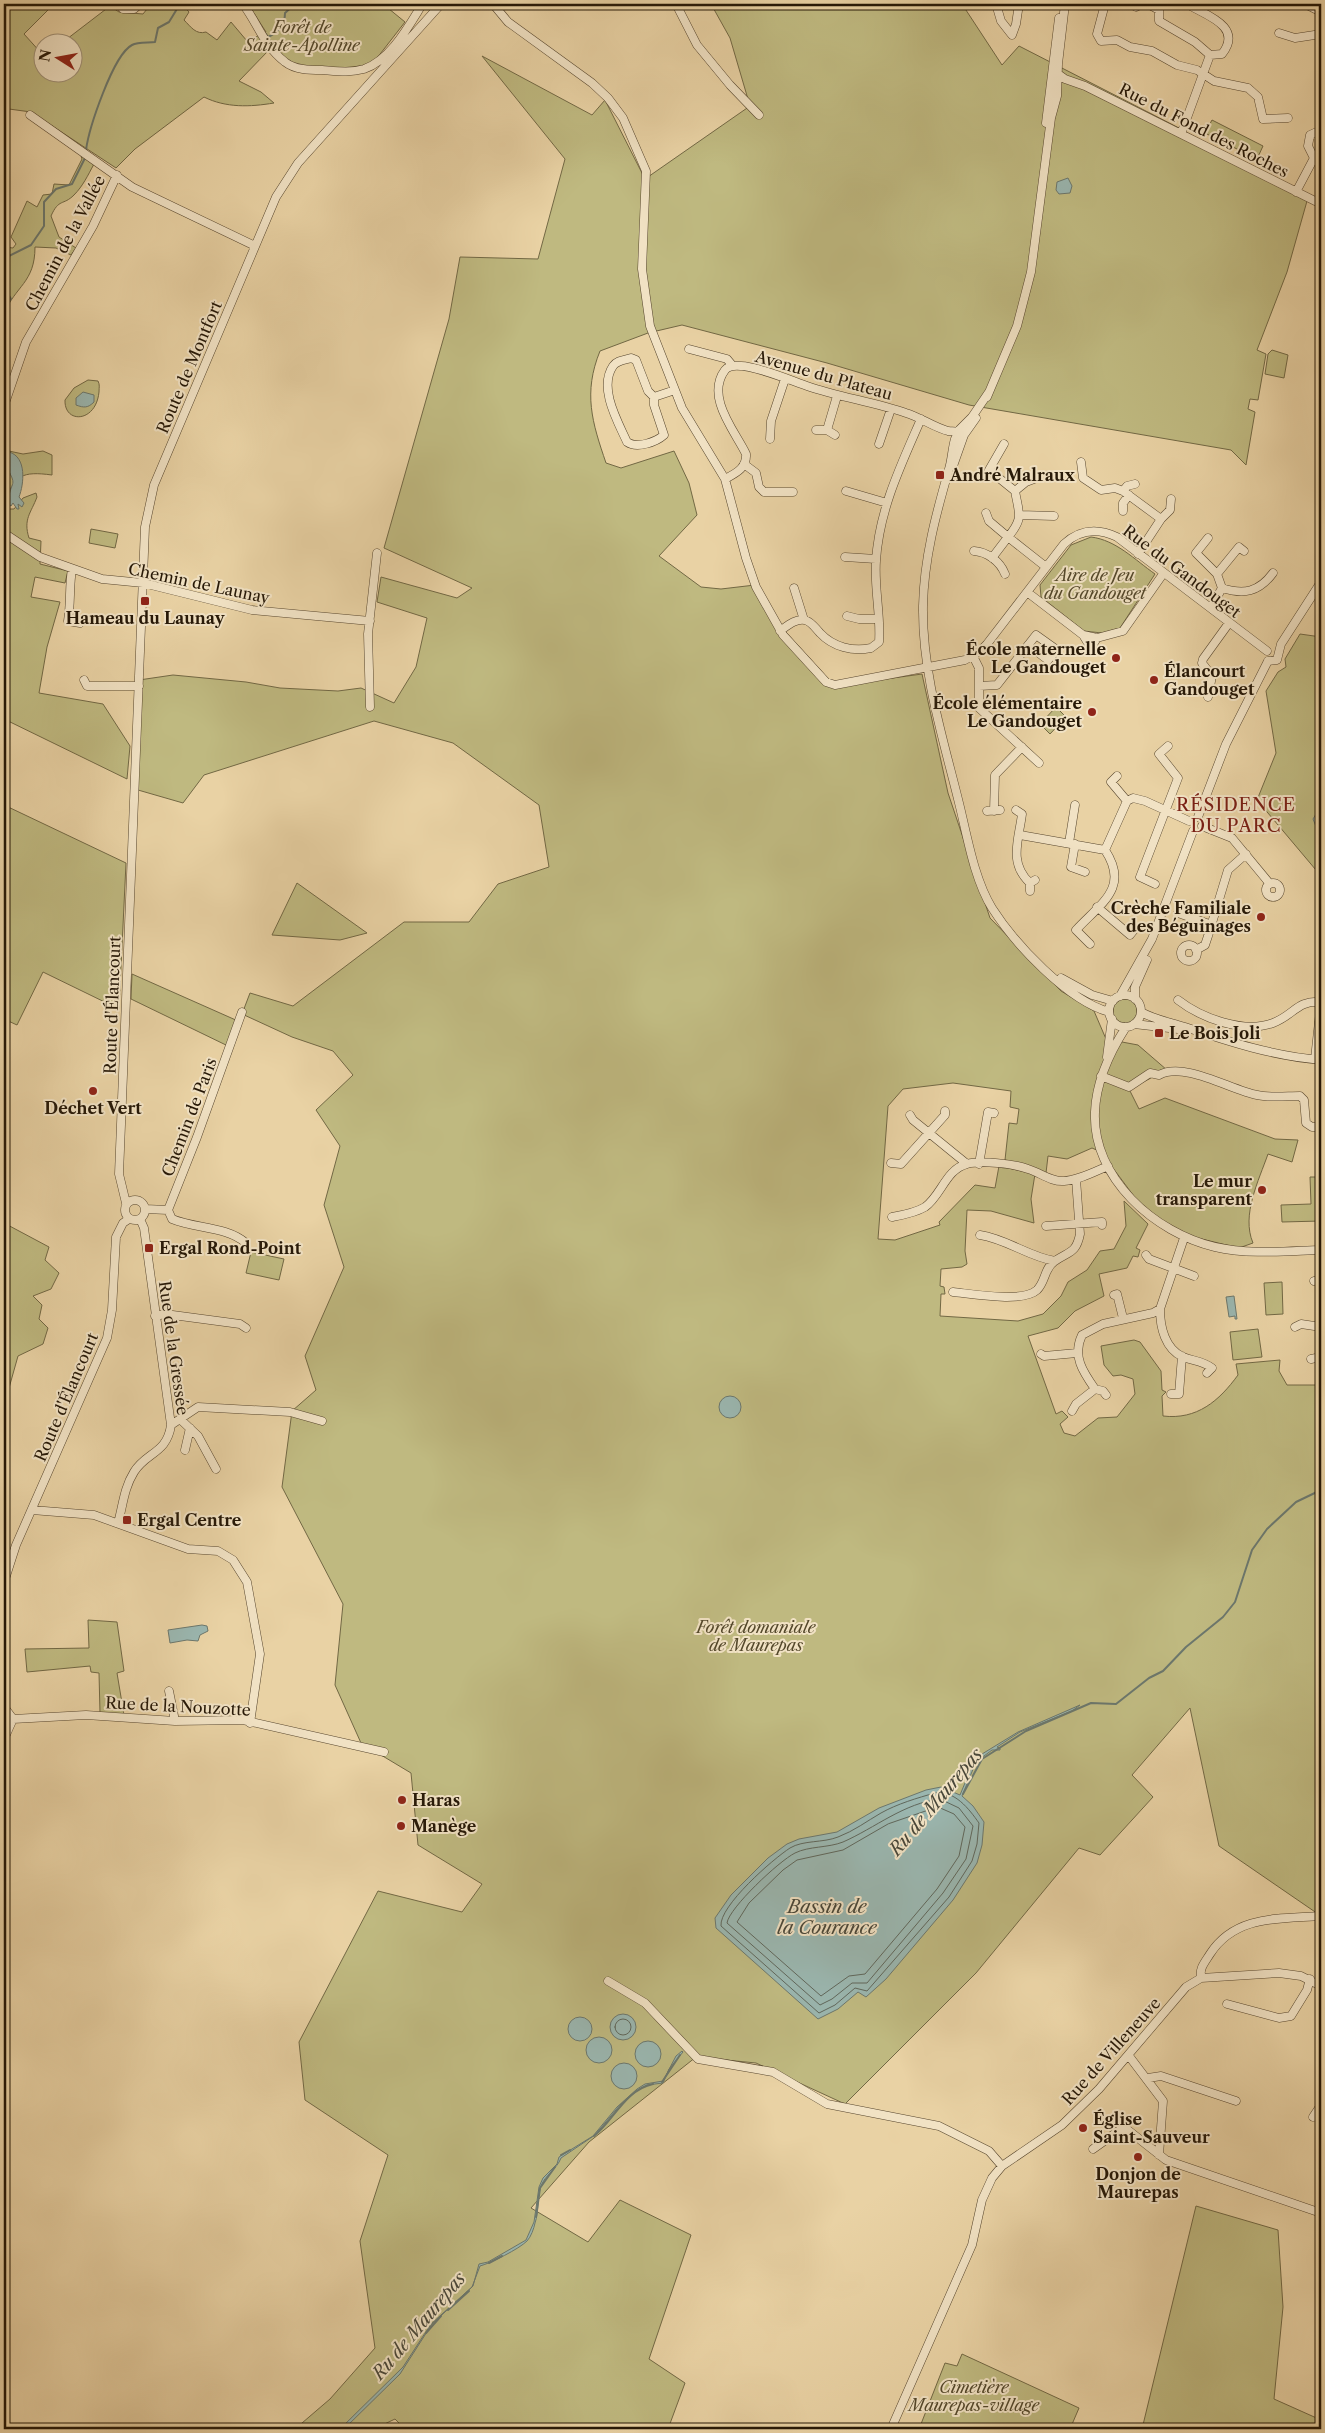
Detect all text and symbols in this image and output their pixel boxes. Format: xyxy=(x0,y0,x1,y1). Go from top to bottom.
park label: Forêt de Sainte-Apolline xyxy=(243,17,361,55)
north arrow xyxy=(32,32,82,82)
text: N xyxy=(35,48,55,63)
street label: Rue du Fond des Roches xyxy=(1116,78,1292,182)
street label: Chemin de la Vallée xyxy=(21,172,109,314)
street label: Route de Montfort xyxy=(152,297,226,436)
street label: Avenue du Plateau xyxy=(752,346,895,404)
place label: André Malraux xyxy=(949,465,1076,485)
marker: André Malraux xyxy=(934,469,946,481)
street label: Rue du Gandouget xyxy=(1119,520,1245,622)
street label: Chemin de Launay xyxy=(126,558,273,608)
park label: Aire de Jeu du Gandouget xyxy=(1044,565,1147,603)
marker: Hameau du Launay xyxy=(139,595,151,607)
place label: Hameau du Launay xyxy=(65,608,226,628)
place label: École maternelle Le Gandouget xyxy=(966,639,1107,677)
marker: École maternelle Le Gandouget xyxy=(1110,652,1122,664)
place label: Élancourt Gandouget xyxy=(1164,661,1255,699)
marker: Élancourt Gandouget xyxy=(1148,674,1160,686)
place label: École élémentaire Le Gandouget xyxy=(932,693,1083,731)
marker: École élémentaire Le Gandouget xyxy=(1086,706,1098,718)
district label: RÉSIDENCE DU PARC xyxy=(1176,793,1296,837)
place label: Crèche Familiale des Béguinages xyxy=(1111,898,1251,936)
marker: Crèche Familiale des Béguinages xyxy=(1255,911,1267,923)
street label: Route d'Élancourt xyxy=(100,935,124,1074)
place label: Le Bois Joli xyxy=(1169,1023,1261,1043)
marker: Le Bois Joli xyxy=(1153,1027,1165,1039)
street label: Chemin de Paris xyxy=(157,1055,221,1179)
marker: Déchet Vert xyxy=(87,1085,99,1097)
place label: Déchet Vert xyxy=(44,1098,142,1118)
place label: Le mur transparent xyxy=(1156,1171,1253,1209)
marker: Le mur transparent xyxy=(1256,1184,1268,1196)
place label: Ergal Rond-Point xyxy=(159,1238,302,1258)
marker: Ergal Rond-Point xyxy=(143,1242,155,1254)
street label: Rue de la Gressée xyxy=(155,1280,193,1416)
street label: Route d'Élancourt xyxy=(30,1329,102,1464)
place label: Ergal Centre xyxy=(137,1510,242,1530)
marker: Ergal Centre xyxy=(121,1514,133,1526)
park label: Forêt domaniale de Maurepas xyxy=(695,1617,817,1655)
street label: Rue de la Nouzotte xyxy=(105,1692,251,1720)
water label: Ru de Maurepas xyxy=(883,1744,987,1862)
place label: Haras xyxy=(412,1790,460,1810)
marker: Haras xyxy=(396,1794,408,1806)
place label: Manège xyxy=(411,1816,477,1836)
marker: Manège xyxy=(395,1820,407,1832)
water label: Bassin de la Courance xyxy=(777,1896,878,1939)
street label: Rue de Villeneuve xyxy=(1057,1993,1165,2109)
place label: Église Saint-Sauveur xyxy=(1093,2109,1210,2147)
marker: Église Saint-Sauveur xyxy=(1077,2122,1089,2134)
marker: Donjon de Maurepas xyxy=(1132,2151,1144,2163)
place label: Donjon de Maurepas xyxy=(1095,2164,1181,2202)
water label: Ru de Maurepas xyxy=(366,2268,470,2386)
park label: Cimetière Maurepas-village xyxy=(907,2377,1040,2415)

